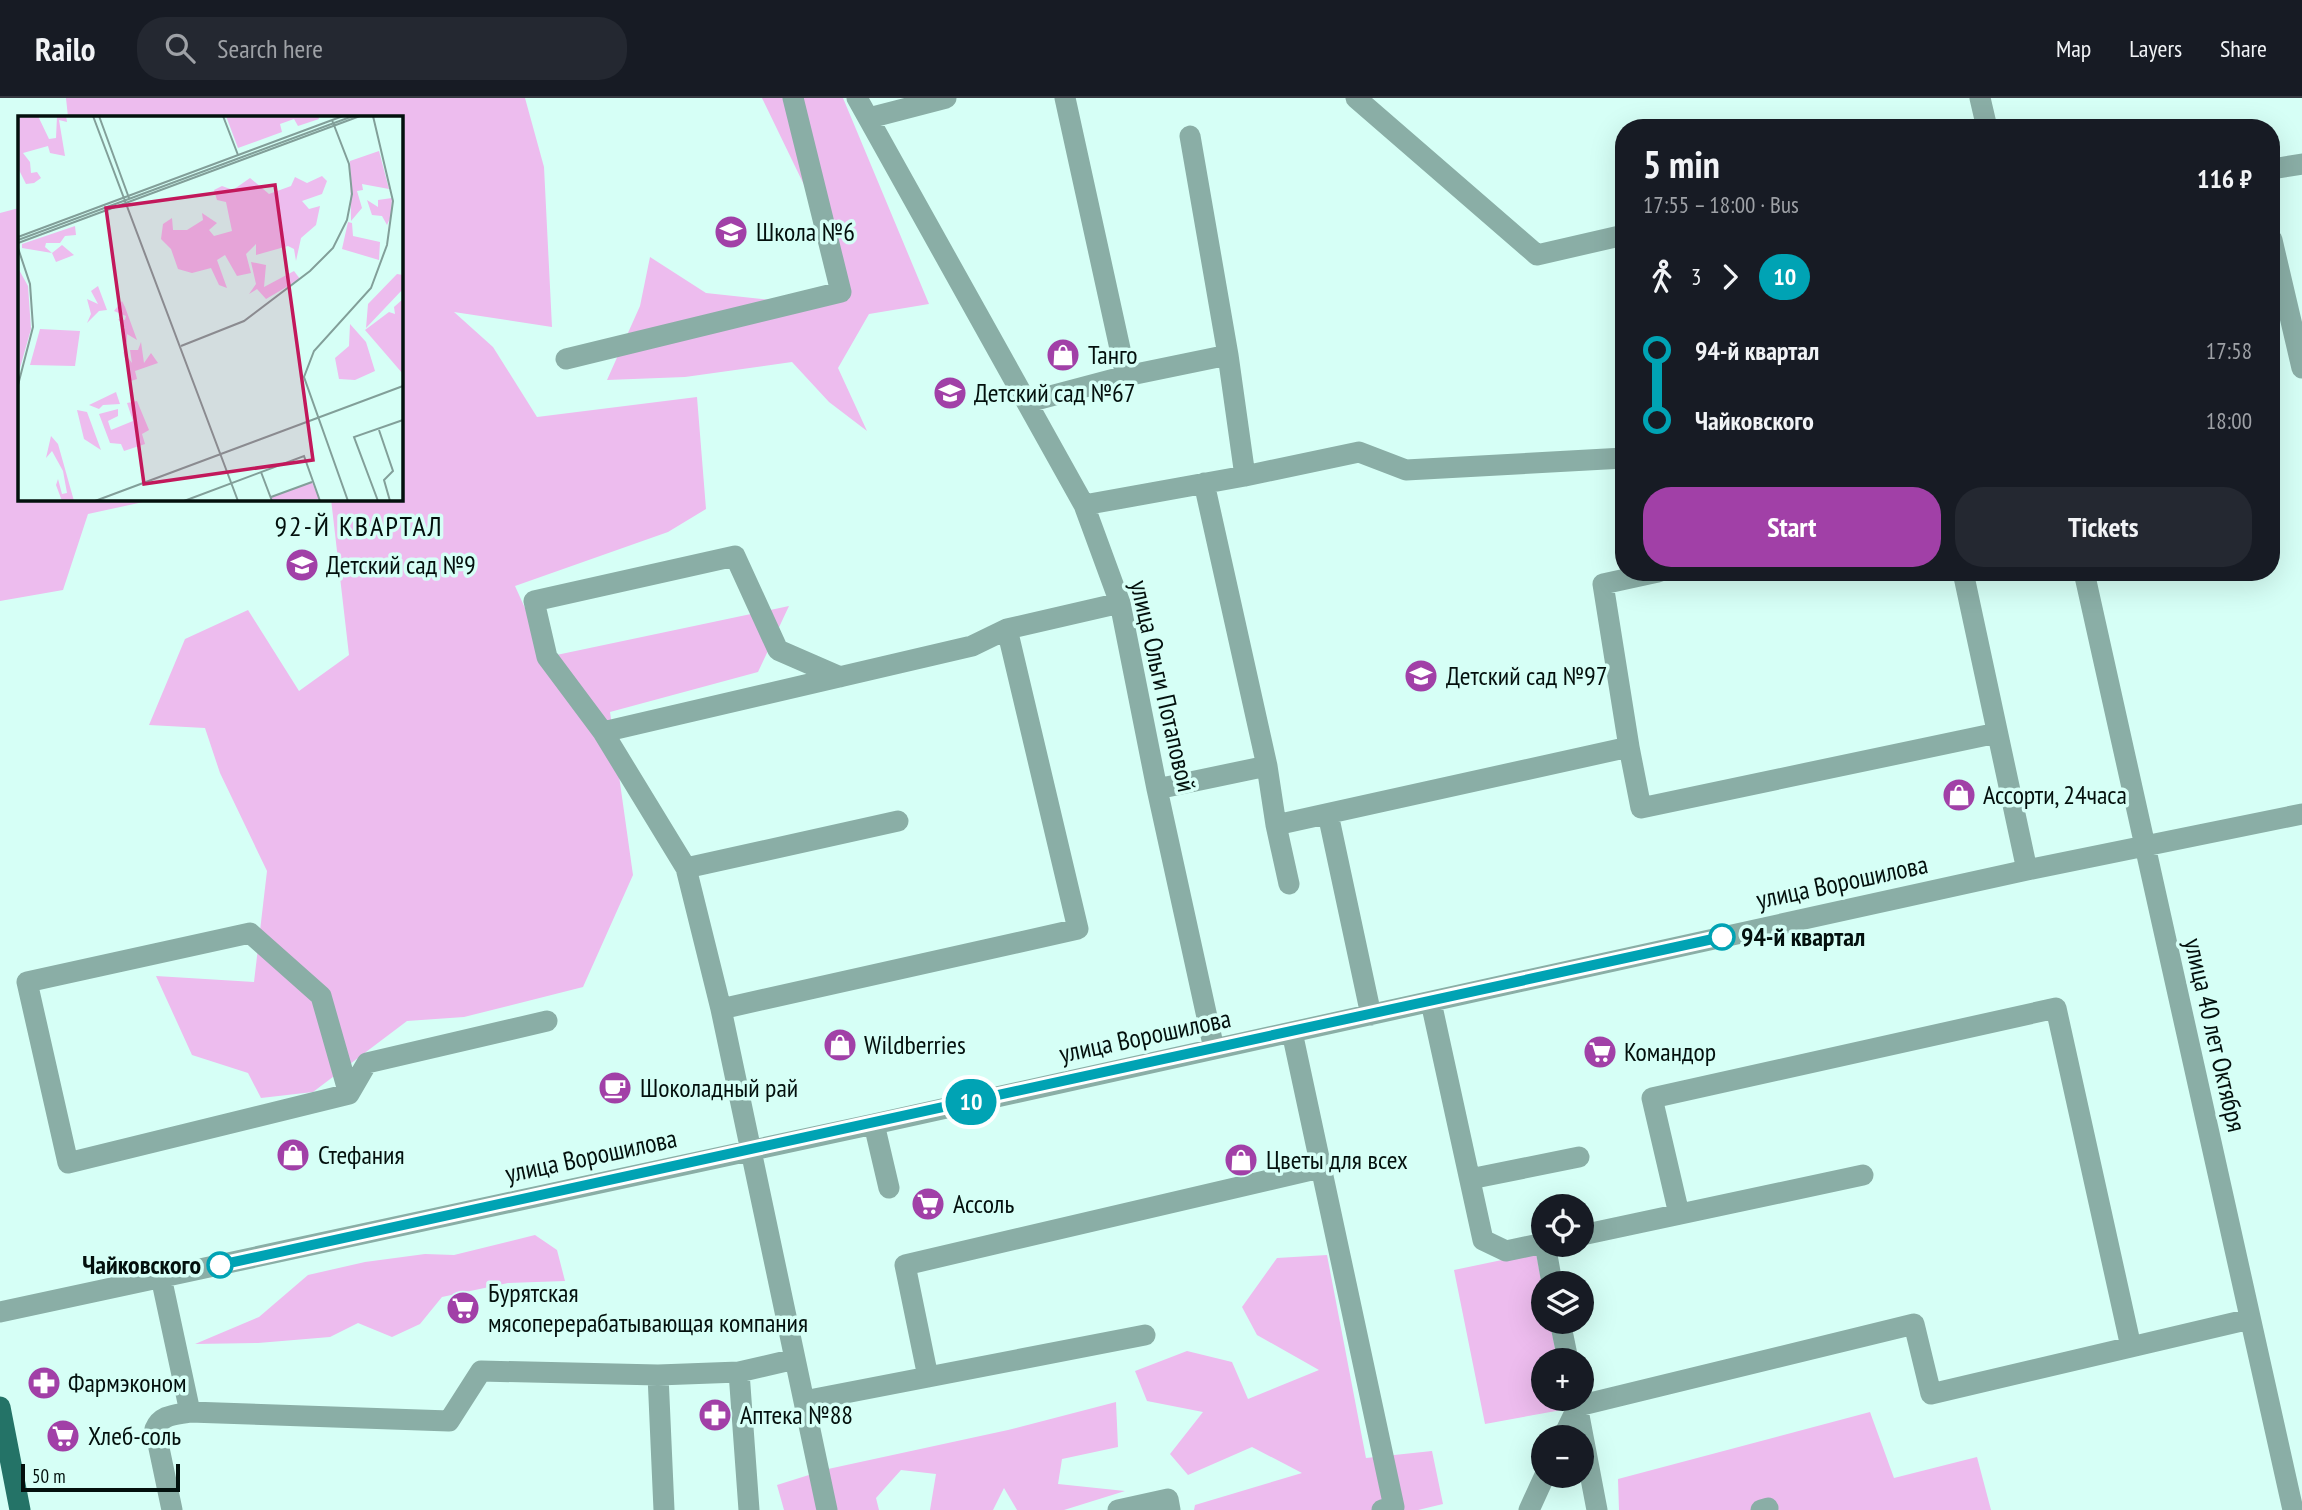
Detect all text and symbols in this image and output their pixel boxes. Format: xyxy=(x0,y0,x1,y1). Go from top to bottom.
search box xyxy=(137,17,627,80)
text: Railo xyxy=(35,27,95,70)
icon: search xyxy=(161,29,199,67)
text: Search here xyxy=(217,32,323,65)
text: Map xyxy=(2056,33,2091,64)
text: Layers xyxy=(2129,33,2182,64)
text: Share xyxy=(2220,33,2267,64)
inset map xyxy=(18,116,402,500)
text: 5 min xyxy=(1643,139,1720,188)
text: 116 ₽ xyxy=(2197,162,2252,195)
text: 17:55 – 18:00 · Bus xyxy=(1643,190,1799,219)
school or university icon: Школа №6 xyxy=(712,213,750,251)
place label: Школа №6 xyxy=(756,215,855,248)
icon: walk xyxy=(1643,258,1681,296)
icon: forward xyxy=(1711,258,1749,296)
text: 10 xyxy=(1773,261,1796,292)
text: 3 xyxy=(1691,262,1701,291)
text: 94-й квартал xyxy=(1695,334,1819,367)
shop icon: Танго xyxy=(1044,336,1082,374)
text: 17:58 xyxy=(2206,336,2252,365)
place label: Танго xyxy=(1088,338,1138,371)
school or university icon: Детский сад №67 xyxy=(931,374,969,412)
place label: Детский сад №67 xyxy=(974,376,1136,409)
text: Чайковского xyxy=(1695,404,1814,437)
text: 18:00 xyxy=(2206,406,2252,435)
button: Start xyxy=(1643,487,1941,567)
button: Tickets xyxy=(1955,487,2252,567)
district label: 92-Й КВАРТАЛ xyxy=(274,507,444,544)
school or university icon: Детский сад №9 xyxy=(283,546,321,584)
place label: Детский сад №9 xyxy=(326,548,476,581)
street label: улица Ольги Потаповой xyxy=(1123,577,1204,795)
school or university icon: Детский сад №97 xyxy=(1402,657,1440,695)
place label: Детский сад №97 xyxy=(1446,659,1608,692)
shop icon: Ассорти, 24часа xyxy=(1940,776,1978,814)
place label: Ассорти, 24часа xyxy=(1983,778,2127,811)
street label: улица Ворошилова xyxy=(1753,847,1931,916)
place label: 94-й квартал xyxy=(1741,920,1865,953)
marker: 94-й квартал xyxy=(1709,924,1735,950)
street label: улица 40 лет Октября xyxy=(2177,935,2254,1135)
street label: улица Ворошилова xyxy=(1056,1001,1234,1070)
shop icon: Wildberries xyxy=(821,1026,859,1064)
place label: Wildberries xyxy=(864,1028,966,1061)
supermarket icon: Командор xyxy=(1581,1033,1619,1071)
place label: Командор xyxy=(1624,1035,1716,1068)
cafe icon: Шоколадный рай xyxy=(596,1069,634,1107)
place label: Шоколадный рай xyxy=(640,1071,798,1104)
line badge: 10 xyxy=(940,1079,1002,1125)
text: 10 xyxy=(960,1086,982,1117)
street label: улица Ворошилова xyxy=(502,1121,680,1190)
shop icon: Стефания xyxy=(274,1136,312,1174)
place label: Стефания xyxy=(318,1138,405,1171)
shop icon: Цветы для всех xyxy=(1222,1141,1260,1179)
place label: Цветы для всех xyxy=(1266,1143,1408,1176)
supermarket icon: Ассоль xyxy=(909,1185,947,1223)
place label: Ассоль xyxy=(953,1187,1014,1220)
map controls xyxy=(1531,1194,1594,1488)
button: locate xyxy=(1531,1194,1594,1257)
place label: Чайковского xyxy=(82,1248,201,1281)
marker: Чайковского xyxy=(207,1252,233,1278)
button: layers xyxy=(1531,1271,1594,1334)
place label: Бурятская мясоперерабатывающая компания xyxy=(488,1276,808,1339)
supermarket icon: Бурятская мясоперерабатывающая компания xyxy=(444,1289,482,1327)
button: + xyxy=(1531,1348,1594,1411)
pharmacy icon: Фармэконом xyxy=(25,1364,63,1402)
place label: Фармэконом xyxy=(68,1366,187,1399)
pharmacy icon: Аптека №88 xyxy=(696,1396,734,1434)
place label: Аптека №88 xyxy=(740,1398,853,1431)
supermarket icon: Хлеб-соль xyxy=(44,1417,82,1455)
place label: Хлеб-соль xyxy=(88,1419,181,1452)
button: − xyxy=(1531,1425,1594,1488)
scale bar xyxy=(21,1461,180,1493)
text: 50 m xyxy=(32,1464,66,1488)

